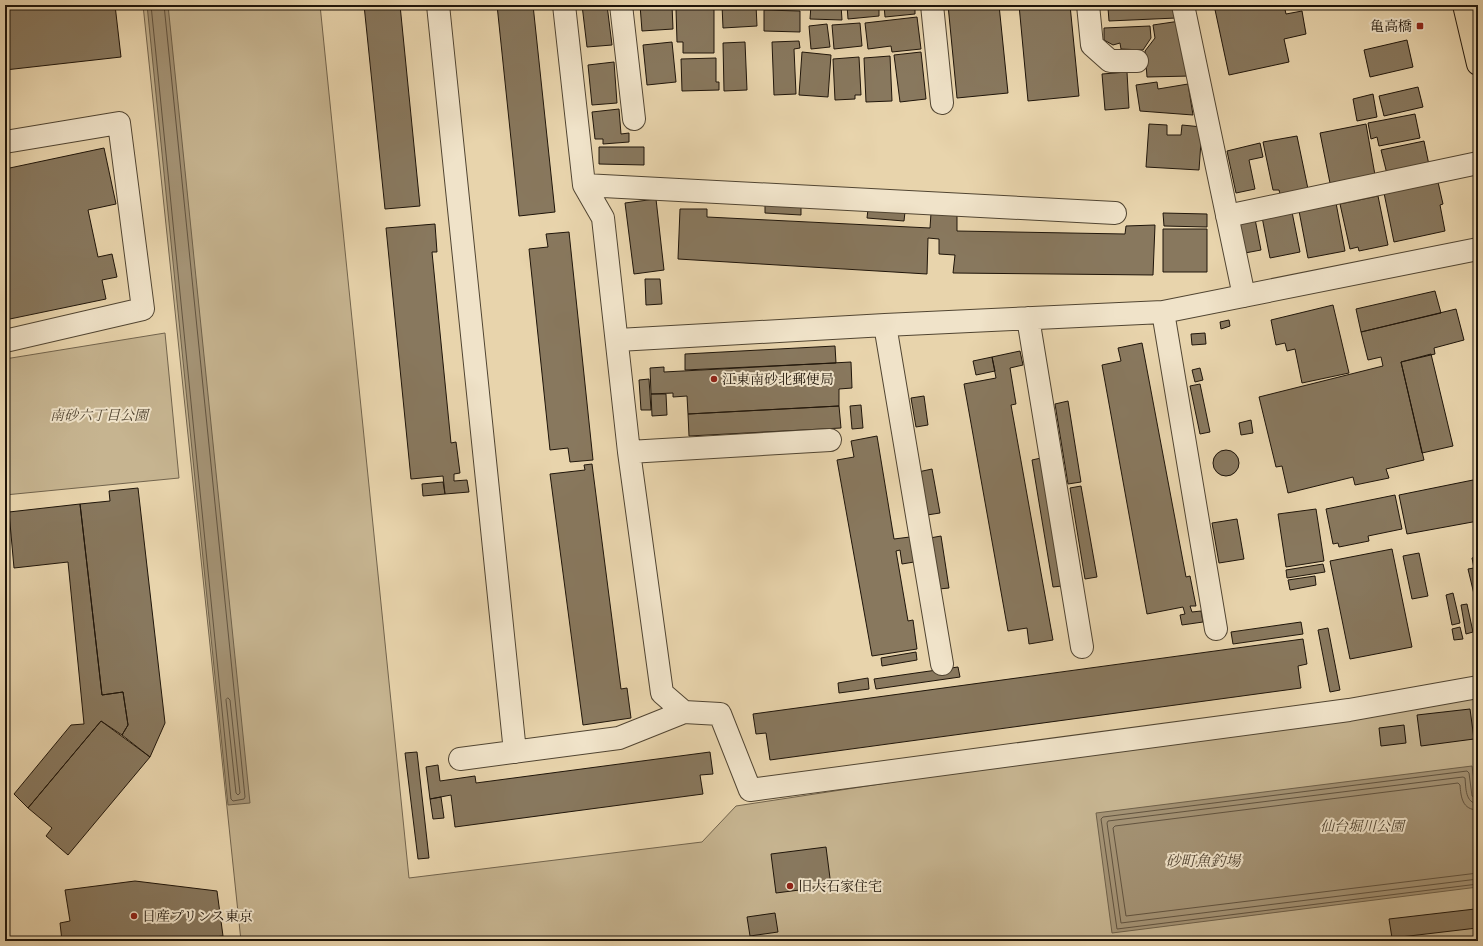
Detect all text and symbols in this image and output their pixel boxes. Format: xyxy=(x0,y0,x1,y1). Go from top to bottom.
place label: 亀高橋 xyxy=(1370,18,1412,35)
marker: 亀高橋 xyxy=(1415,21,1425,31)
place label: 江東南砂北郵便局 xyxy=(722,371,834,388)
marker: 江東南砂北郵便局 xyxy=(709,374,719,384)
park label: 南砂六丁目公園 xyxy=(50,407,150,424)
park label: 仙台堀川公園 xyxy=(1320,818,1406,835)
water label: 砂町魚釣場 xyxy=(1165,852,1242,870)
place label: 旧大石家住宅 xyxy=(798,878,882,895)
marker: 旧大石家住宅 xyxy=(785,881,795,891)
place label: 日産プリンス東京 xyxy=(142,908,253,925)
marker: 日産プリンス東京 xyxy=(129,911,139,921)

